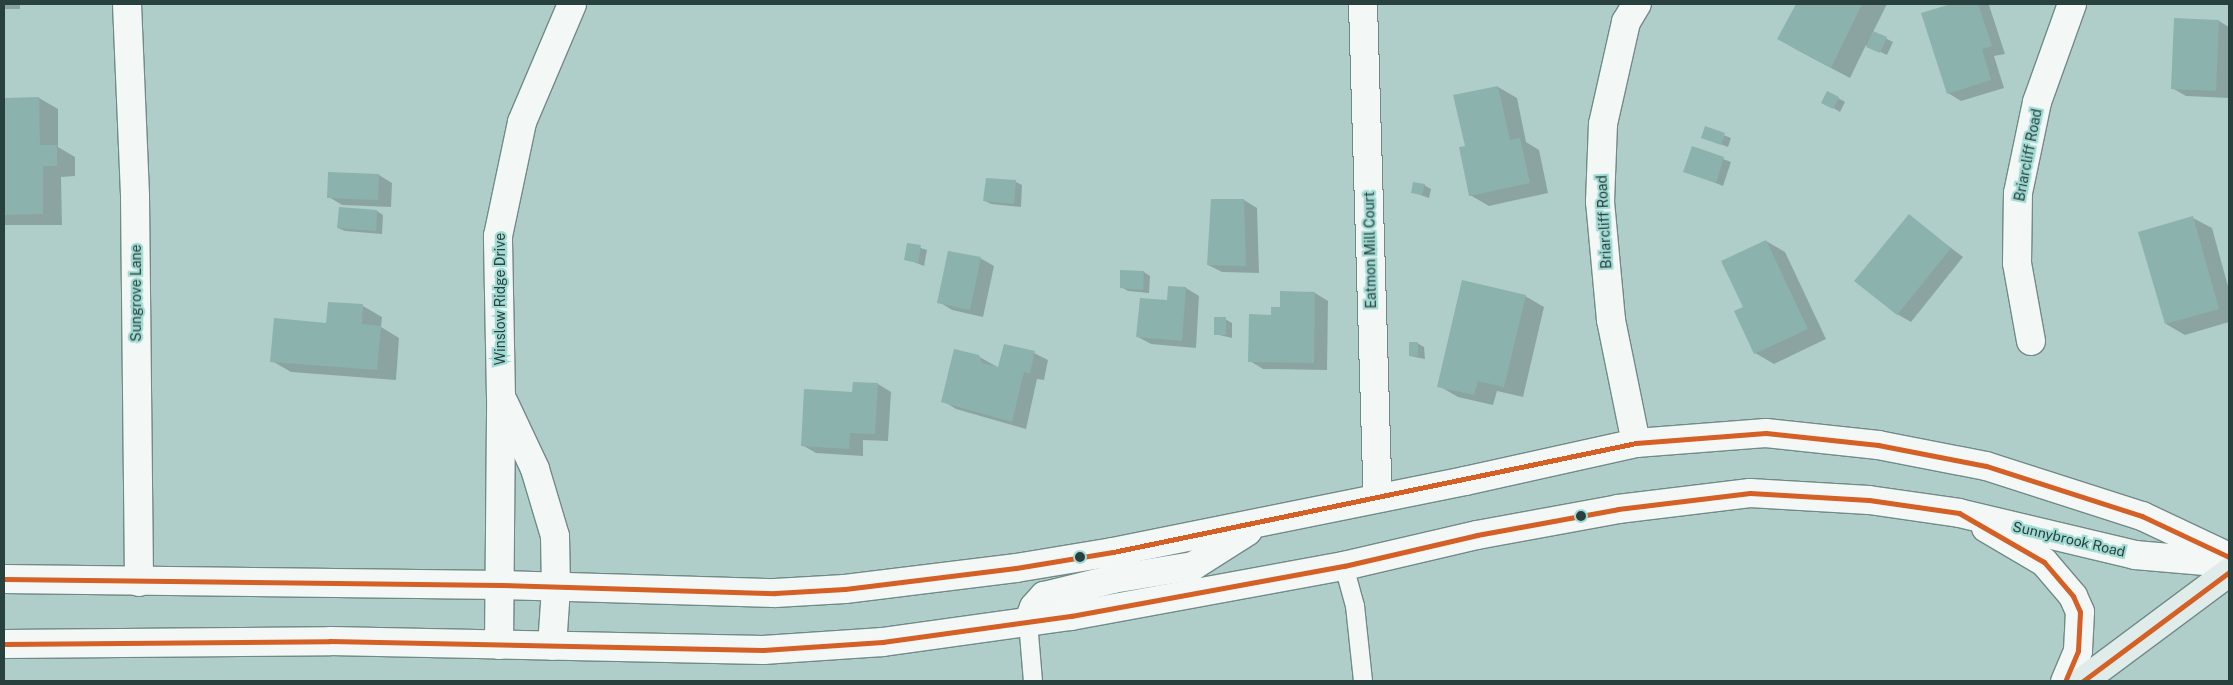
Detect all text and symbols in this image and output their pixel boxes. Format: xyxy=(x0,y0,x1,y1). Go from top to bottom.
street label: Briarcliff Road xyxy=(2011,107,2045,203)
street label: Briarcliff Road xyxy=(1593,175,1615,269)
street label: Eatmon Mill Court xyxy=(1361,191,1379,309)
street label: Winslow Ridge Drive xyxy=(492,233,508,365)
street label: Sungrove Lane xyxy=(128,244,144,342)
unlabelled marker xyxy=(1576,511,1586,521)
street label: Sunnybrook Road xyxy=(2011,518,2127,560)
unlabelled marker xyxy=(1075,552,1085,562)

